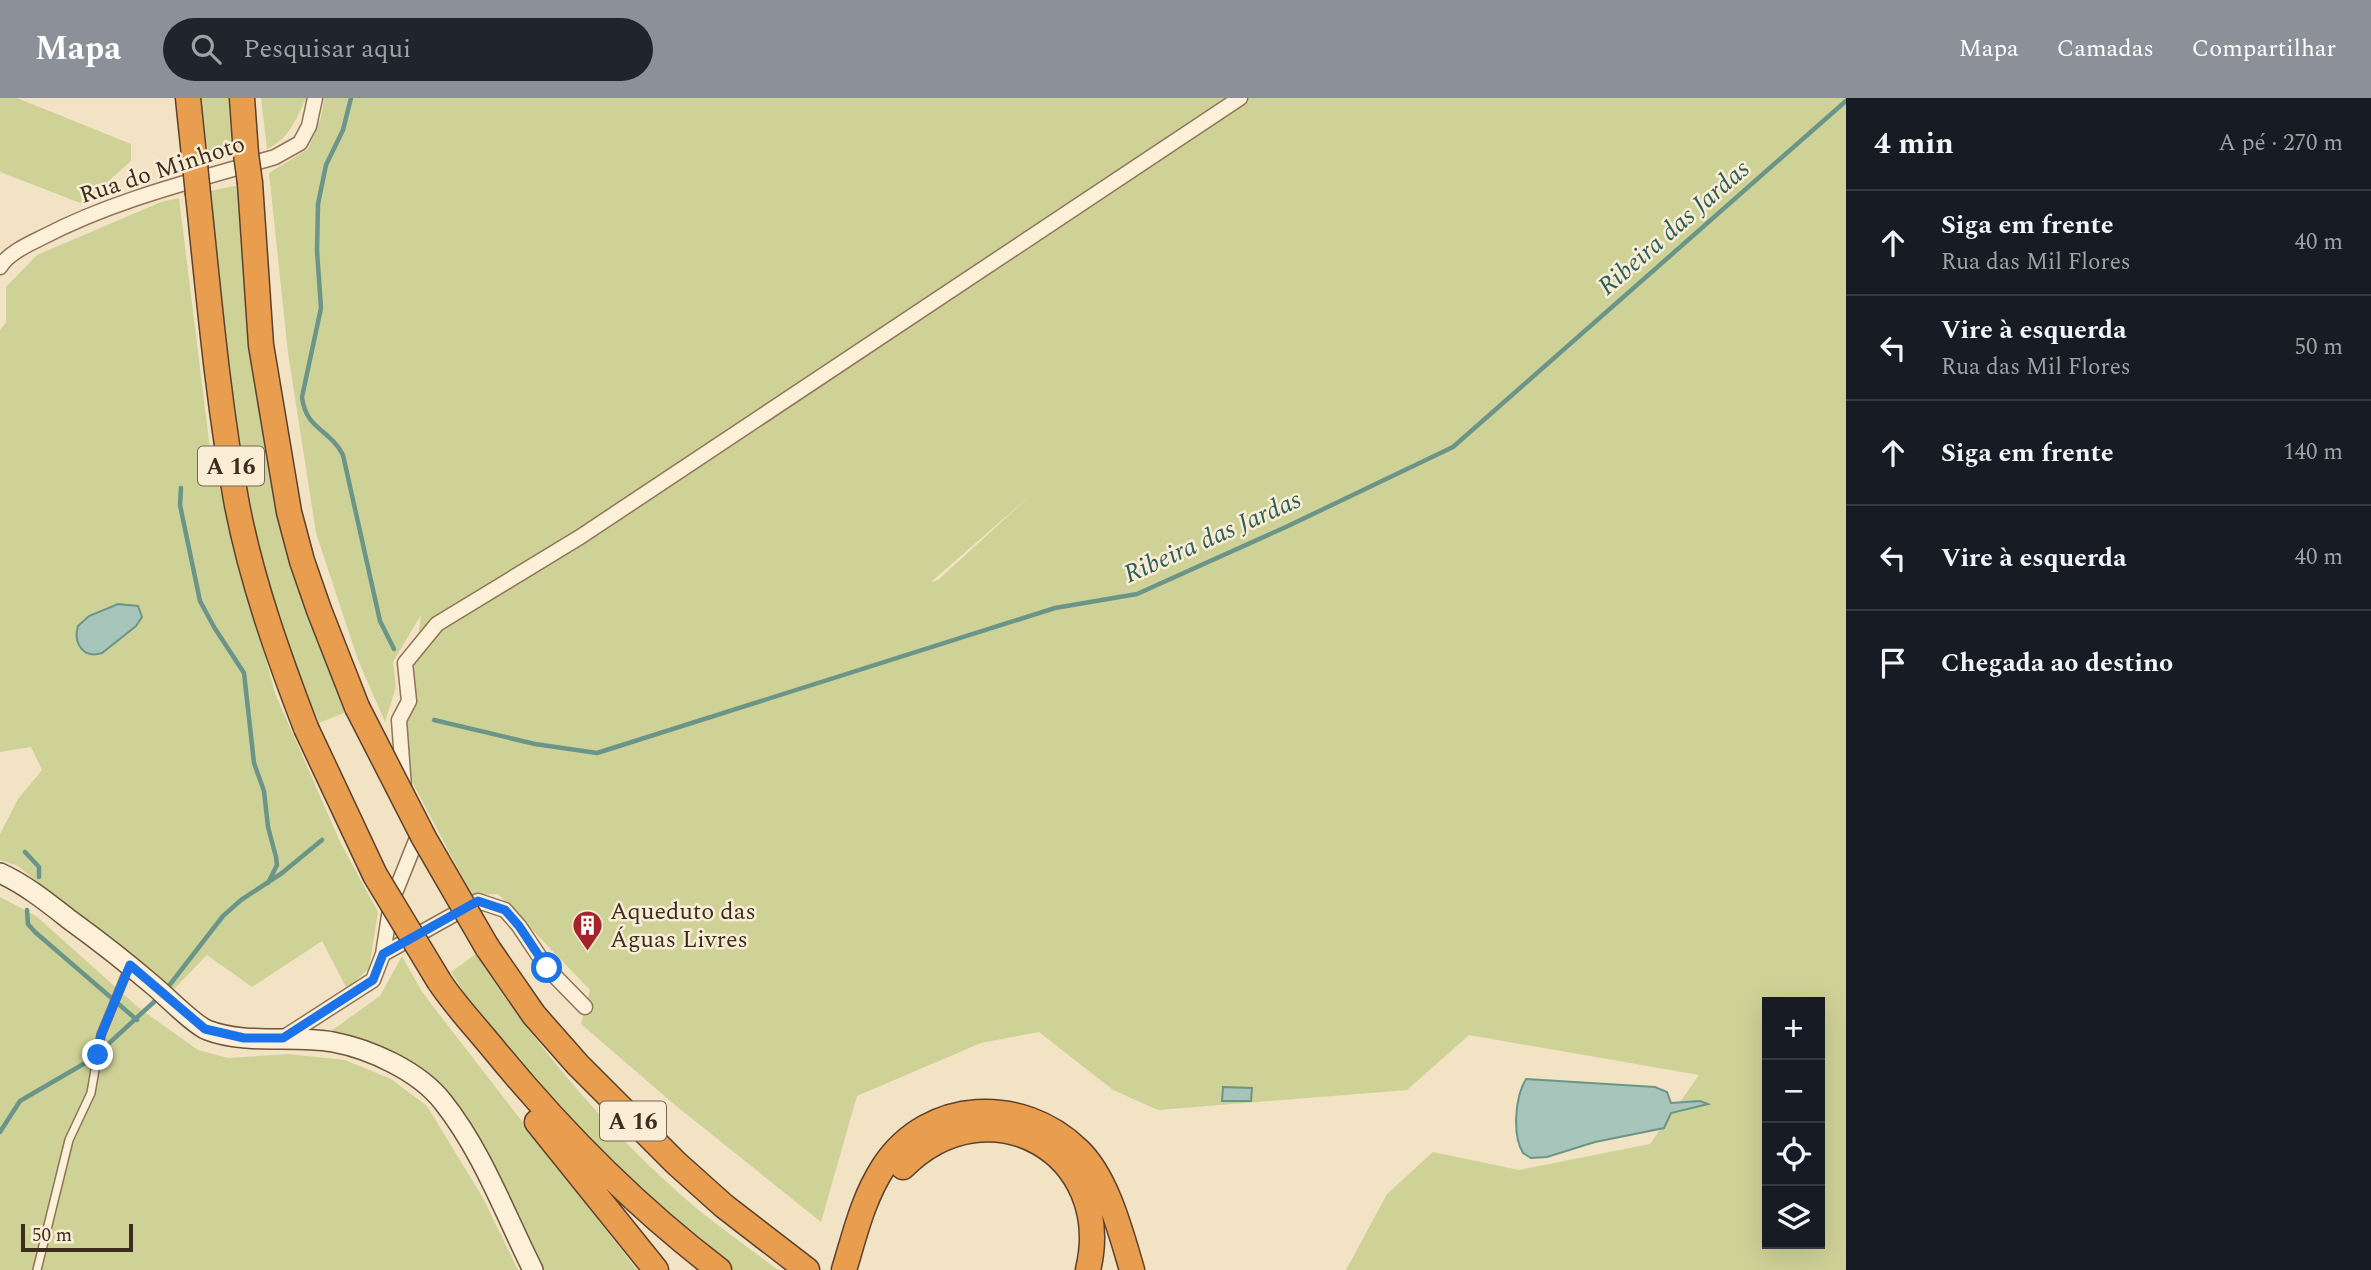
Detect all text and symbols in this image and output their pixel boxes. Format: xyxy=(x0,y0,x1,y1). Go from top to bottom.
search box xyxy=(163,18,653,81)
text: Mapa xyxy=(35,24,121,74)
text: Pesquisar aqui xyxy=(243,29,411,69)
icon: search xyxy=(187,30,225,68)
text: Mapa xyxy=(1959,31,2019,67)
text: Camadas xyxy=(2057,31,2154,67)
text: Compartilhar xyxy=(2192,31,2336,67)
text: 4 min xyxy=(1874,121,1954,167)
street label: Rua do Minhoto xyxy=(75,126,250,214)
text: A pé · 270 m xyxy=(2218,126,2343,161)
water label: Ribeira das Jardas xyxy=(1589,150,1759,305)
text: Siga em frente xyxy=(1941,205,2114,245)
icon: ahead xyxy=(1874,224,1912,262)
text: 40 m xyxy=(2294,225,2343,260)
text: Rua das Mil Flores xyxy=(1941,245,2131,280)
text: Vire à esquerda xyxy=(1941,310,2127,350)
icon: left xyxy=(1874,329,1912,367)
text: 50 m xyxy=(2294,330,2343,365)
text: Rua das Mil Flores xyxy=(1941,350,2131,385)
text: Siga em frente xyxy=(1941,433,2114,473)
icon: ahead xyxy=(1874,434,1912,472)
text: 140 m xyxy=(2283,435,2343,470)
road number: A 16 xyxy=(198,446,264,486)
water label: Ribeira das Jardas xyxy=(1117,480,1308,594)
text: Vire à esquerda xyxy=(1941,538,2127,578)
icon: left xyxy=(1874,539,1912,577)
text: 40 m xyxy=(2294,540,2343,575)
text: Chegada ao destino xyxy=(1941,643,2173,683)
icon: arrive xyxy=(1874,644,1912,682)
place label: Aqueduto das Águas Livres xyxy=(610,894,756,958)
building icon: Aqueduto das Águas Livres xyxy=(570,908,604,952)
route start xyxy=(531,952,562,983)
map controls xyxy=(1762,997,1825,1249)
button: + xyxy=(1762,997,1825,1060)
route end xyxy=(82,1039,113,1070)
button: − xyxy=(1762,1060,1825,1123)
road number: A 16 xyxy=(600,1102,666,1140)
button: locate xyxy=(1762,1123,1825,1186)
button: layers xyxy=(1762,1186,1825,1249)
scale bar xyxy=(21,1221,133,1253)
text: 50 m xyxy=(32,1221,72,1250)

